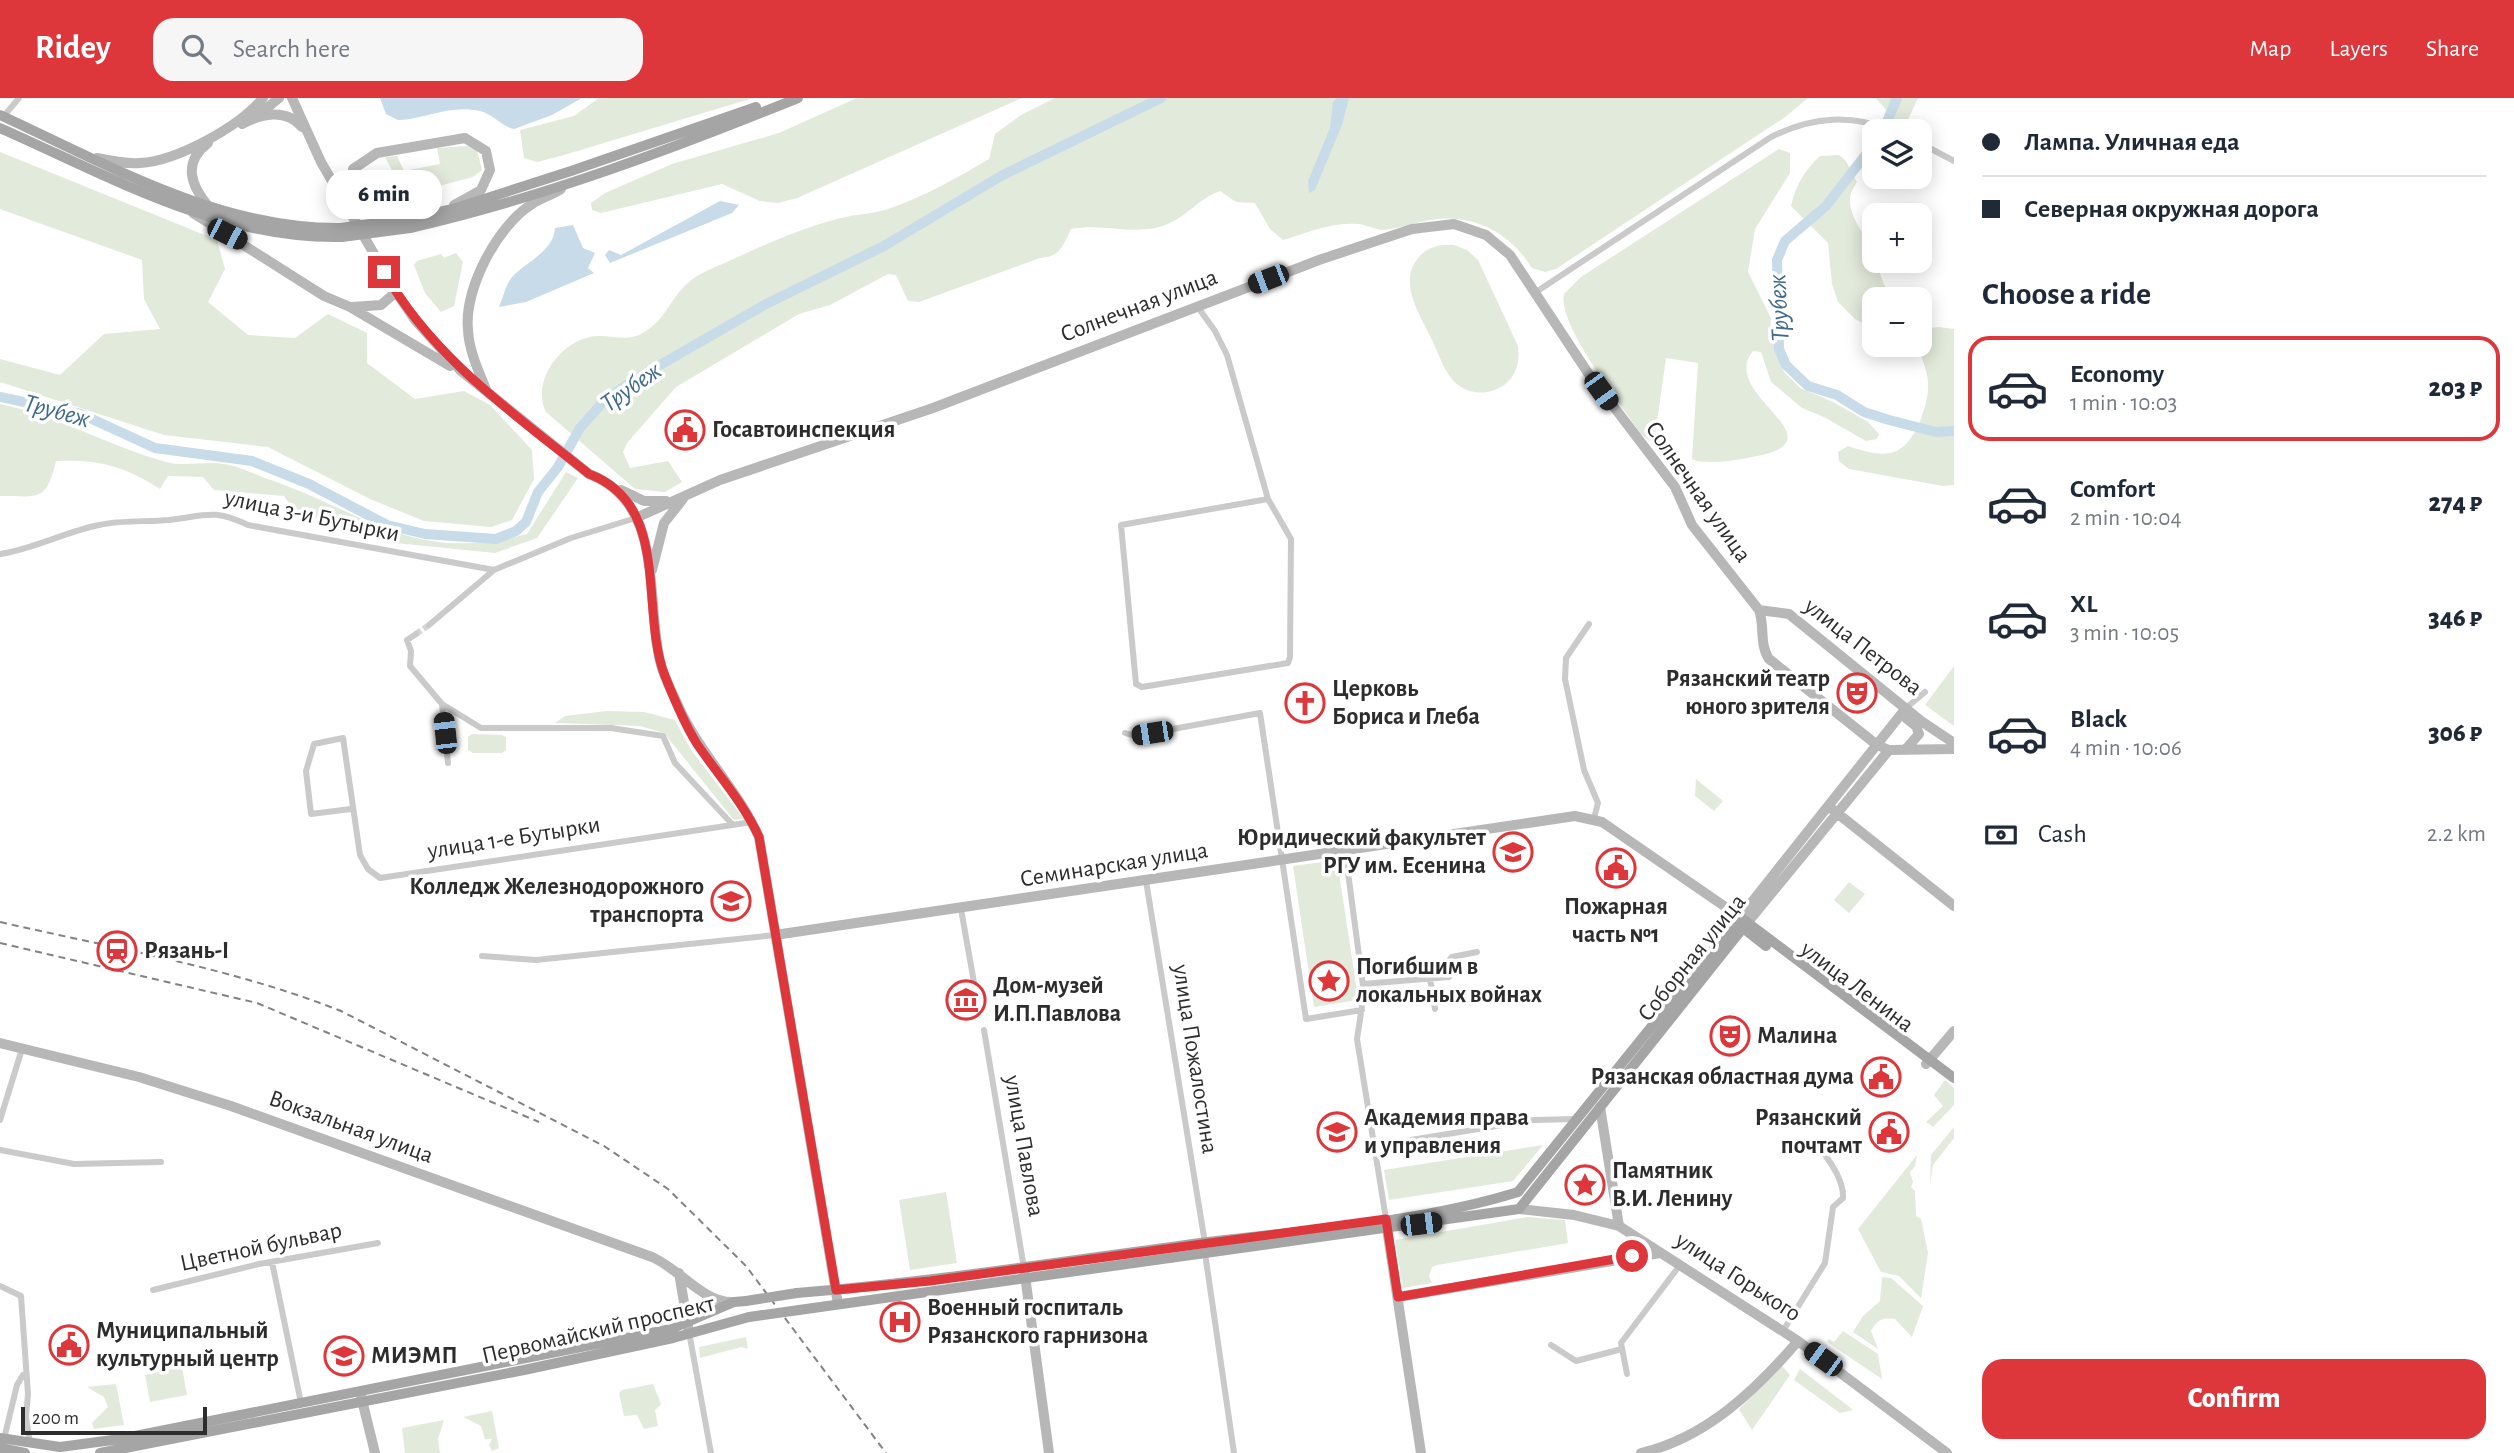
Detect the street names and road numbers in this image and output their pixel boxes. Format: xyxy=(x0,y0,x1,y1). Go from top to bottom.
street label: Солнечная улица xyxy=(1057,265,1221,347)
street label: Солнечная улица xyxy=(1641,417,1755,567)
street label: улица 3-и Бутырки xyxy=(221,486,402,546)
street label: улица Петрова xyxy=(1799,593,1926,700)
street label: улица 1-е Бутырки xyxy=(425,812,602,864)
street label: Семинарская улица xyxy=(1018,838,1210,892)
street label: Соборная улица xyxy=(1634,890,1750,1026)
street label: улица Ленина xyxy=(1795,936,1918,1037)
street label: улица Пожалостина xyxy=(1168,962,1222,1155)
street label: улица Павлова xyxy=(1000,1072,1048,1219)
street label: Вокзальная улица xyxy=(266,1086,436,1168)
street label: Цветной бульвар xyxy=(178,1218,344,1276)
street label: улица Горького xyxy=(1670,1227,1805,1326)
street label: Первомайский проспект xyxy=(479,1291,717,1368)

